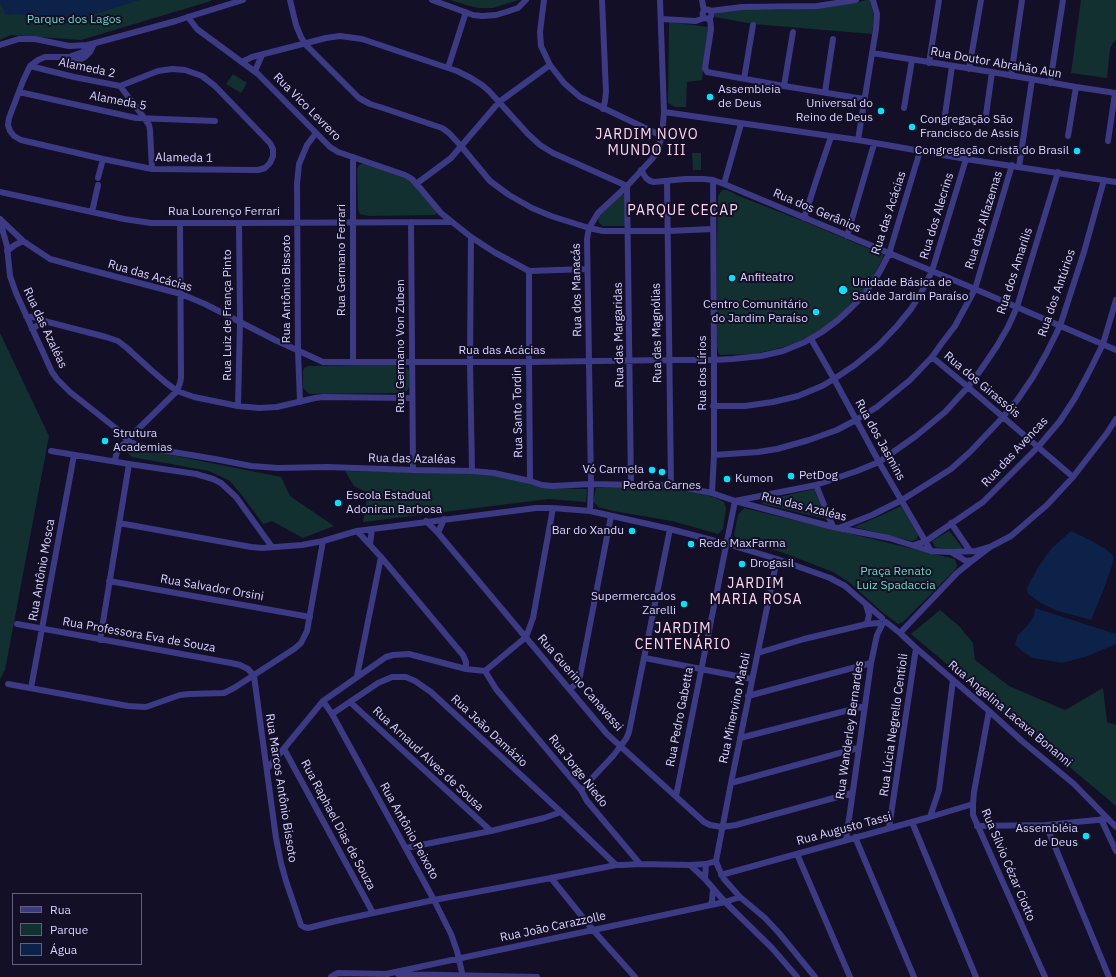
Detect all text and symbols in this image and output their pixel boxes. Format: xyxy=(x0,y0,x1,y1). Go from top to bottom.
park label: Parque dos Lagos xyxy=(27,13,121,27)
street label: Rua Doutor Abrahão Aun xyxy=(929,44,1063,82)
street label: Alameda 2 xyxy=(57,55,117,81)
street label: Rua Vico Levrero xyxy=(270,70,344,144)
place label: Assembleia de Deus xyxy=(718,83,781,111)
street label: Alameda 5 xyxy=(88,88,148,114)
marker: Assembleia de Deus xyxy=(705,92,715,102)
place label: Universal do Reino de Deus xyxy=(796,97,873,125)
marker: Universal do Reino de Deus xyxy=(876,106,886,116)
place label: Congregação São Francisco de Assis xyxy=(920,113,1019,141)
marker: Congregação São Francisco de Assis xyxy=(907,122,917,132)
district label: JARDIM NOVO MUNDO III xyxy=(595,127,699,160)
place label: Congregação Cristã do Brasil xyxy=(915,144,1069,158)
marker: Congregação Cristã do Brasil xyxy=(1072,146,1082,156)
street label: Alameda 1 xyxy=(155,150,213,166)
street label: Rua das Acácias xyxy=(869,169,909,257)
street label: Rua das Alfazemas xyxy=(962,169,1006,271)
street label: Rua dos Alecrins xyxy=(917,171,957,261)
street label: Rua dos Gerânios xyxy=(771,186,863,236)
district label: PARQUE CECAP xyxy=(627,203,739,219)
street label: Rua Germano Ferrari xyxy=(335,204,349,316)
street label: Rua Lourenço Ferrari xyxy=(168,205,280,219)
street label: Rua dos Amarílis xyxy=(994,226,1036,316)
street label: Rua Antônio Bissoto xyxy=(280,235,294,343)
street label: Rua dos Manacás xyxy=(569,243,585,337)
street label: Rua dos Antúrios xyxy=(1035,247,1079,339)
street label: Rua Luiz de França Pinto xyxy=(221,249,235,381)
street label: Rua das Acácias xyxy=(106,257,194,295)
place label: Anfiteatro xyxy=(740,271,794,285)
marker: Anfiteatro xyxy=(727,273,737,283)
place label: Unidade Básica de Saúde Jardim Paraíso xyxy=(852,276,969,304)
street label: Rua Germano Von Zuben xyxy=(394,279,408,413)
street label: Rua das Margaridas xyxy=(611,282,627,388)
street label: Rua das Magnólias xyxy=(649,283,665,383)
marker: Unidade Básica de Saúde Jardim Paraíso xyxy=(837,284,849,296)
street label: Rua das Azaléas xyxy=(20,285,70,371)
place label: Centro Comunitário do Jardim Paraíso xyxy=(703,298,808,326)
marker: Centro Comunitário do Jardim Paraíso xyxy=(811,307,821,317)
street label: Rua dos Lírios xyxy=(696,335,710,411)
street label: Rua das Acácias xyxy=(458,344,546,358)
street label: Rua dos Girassóis xyxy=(941,349,1023,421)
street label: Rua Santo Tordin xyxy=(510,366,526,458)
street label: Rua dos Jasmins xyxy=(852,397,908,483)
street label: Rua das Avencas xyxy=(979,414,1051,490)
place label: Strutura Academias xyxy=(113,427,172,455)
marker: Strutura Academias xyxy=(100,436,110,446)
street label: Rua das Azaléas xyxy=(368,451,456,467)
place label: Vó Carmela xyxy=(583,463,644,477)
marker: Vó Carmela xyxy=(647,465,657,475)
marker: Pedrõa Carnes xyxy=(657,467,667,477)
place label: PetDog xyxy=(799,469,838,483)
marker: PetDog xyxy=(786,471,796,481)
place label: Kumon xyxy=(735,472,773,486)
marker: Kumon xyxy=(722,474,732,484)
place label: Pedrõa Carnes xyxy=(623,479,701,493)
place label: Escola Estadual Adoniran Barbosa xyxy=(346,489,442,517)
street label: Rua das Azaléas xyxy=(760,489,848,525)
marker: Escola Estadual Adoniran Barbosa xyxy=(333,498,343,508)
street label: Rua Antônio Mosca xyxy=(26,518,58,622)
place label: Bar do Xandu xyxy=(552,524,624,538)
marker: Bar do Xandu xyxy=(627,526,637,536)
place label: Rede MaxFarma xyxy=(699,537,786,551)
marker: Rede MaxFarma xyxy=(686,539,696,549)
place label: Drogasil xyxy=(750,557,794,571)
marker: Drogasil xyxy=(737,559,747,569)
park label: Praça Renato Luiz Spadaccia xyxy=(856,565,936,593)
street label: Rua Salvador Orsini xyxy=(159,572,265,604)
district label: JARDIM MARIA ROSA xyxy=(709,576,803,608)
place label: Supermercados Zarelli xyxy=(591,590,676,618)
marker: Supermercados Zarelli xyxy=(679,599,689,609)
street label: Rua Professora Eva de Souza xyxy=(61,614,217,656)
district label: JARDIM CENTENÁRIO xyxy=(635,621,731,654)
street label: Rua Guerino Canavassi xyxy=(534,632,626,734)
street label: Rua Minervino Matoli xyxy=(716,651,754,765)
street label: Rua Lúcia Negrello Centioli xyxy=(877,653,911,797)
street label: Rua Angelina Lacava Bonanni xyxy=(945,658,1075,770)
street label: Rua Wanderley Bernardes xyxy=(833,660,867,800)
street label: Rua Pedro Gabetta xyxy=(663,666,697,768)
street label: Rua João Damázio xyxy=(448,692,530,770)
street label: Rua Arnaud Alves de Sousa xyxy=(369,704,487,814)
street label: Rua Marcos Antônio Bissoto xyxy=(262,713,300,863)
street label: Rua Jorge Niedo xyxy=(545,732,611,810)
street label: Rua Raphael Dias de Souza xyxy=(297,757,379,893)
street label: Rua Antônio Peixoto xyxy=(376,780,442,882)
street label: Rua Sílvio Cézar Ciotto xyxy=(978,807,1038,923)
street label: Rua Augusto Tassi xyxy=(795,809,893,849)
place label: Assembléia de Deus xyxy=(1015,822,1078,850)
marker: Assembléia de Deus xyxy=(1081,831,1091,841)
legend xyxy=(12,893,142,965)
text: Rua xyxy=(50,902,71,917)
street label: Rua João Carazzolle xyxy=(499,909,607,945)
text: Parque xyxy=(50,922,88,937)
text: Água xyxy=(50,942,77,957)

